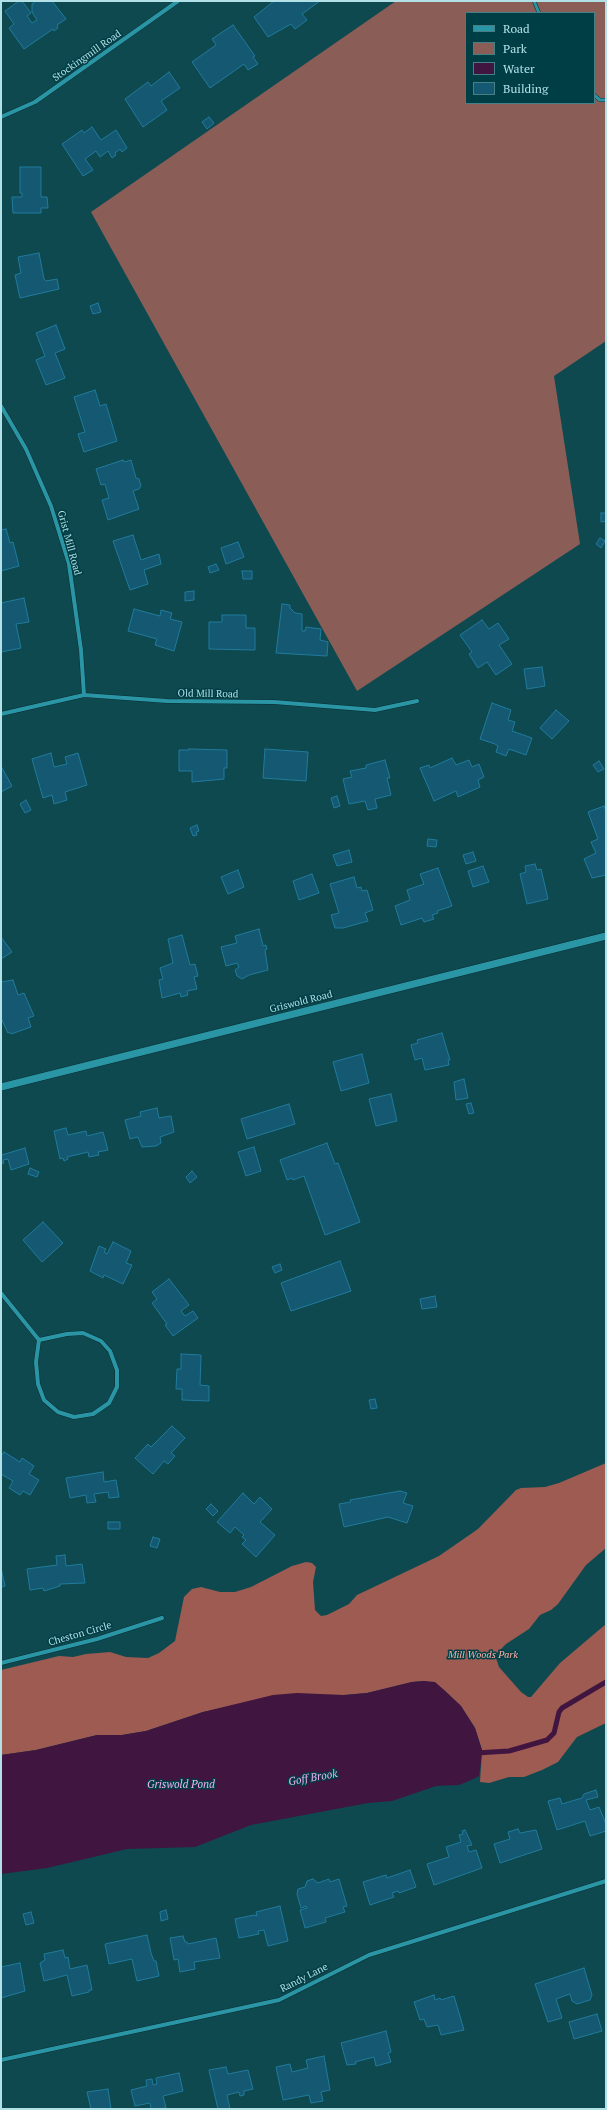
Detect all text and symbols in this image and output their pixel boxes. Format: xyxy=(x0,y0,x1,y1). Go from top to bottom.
legend xyxy=(465,12,595,104)
text: Road xyxy=(503,21,530,36)
street label: Stockingmill Road xyxy=(50,28,124,84)
text: Park xyxy=(503,41,527,56)
text: Water xyxy=(503,61,535,76)
text: Building xyxy=(503,81,548,96)
street label: Grist Mill Road xyxy=(55,509,83,577)
street label: Old Mill Road xyxy=(177,687,239,701)
street label: Griswold Road xyxy=(268,988,334,1016)
street label: Cheston Circle xyxy=(47,1619,113,1649)
park label: Mill Woods Park xyxy=(448,1649,518,1661)
water label: Goff Brook xyxy=(287,1767,339,1789)
water label: Griswold Pond xyxy=(147,1778,215,1792)
street label: Randy Lane xyxy=(278,1961,330,1995)

